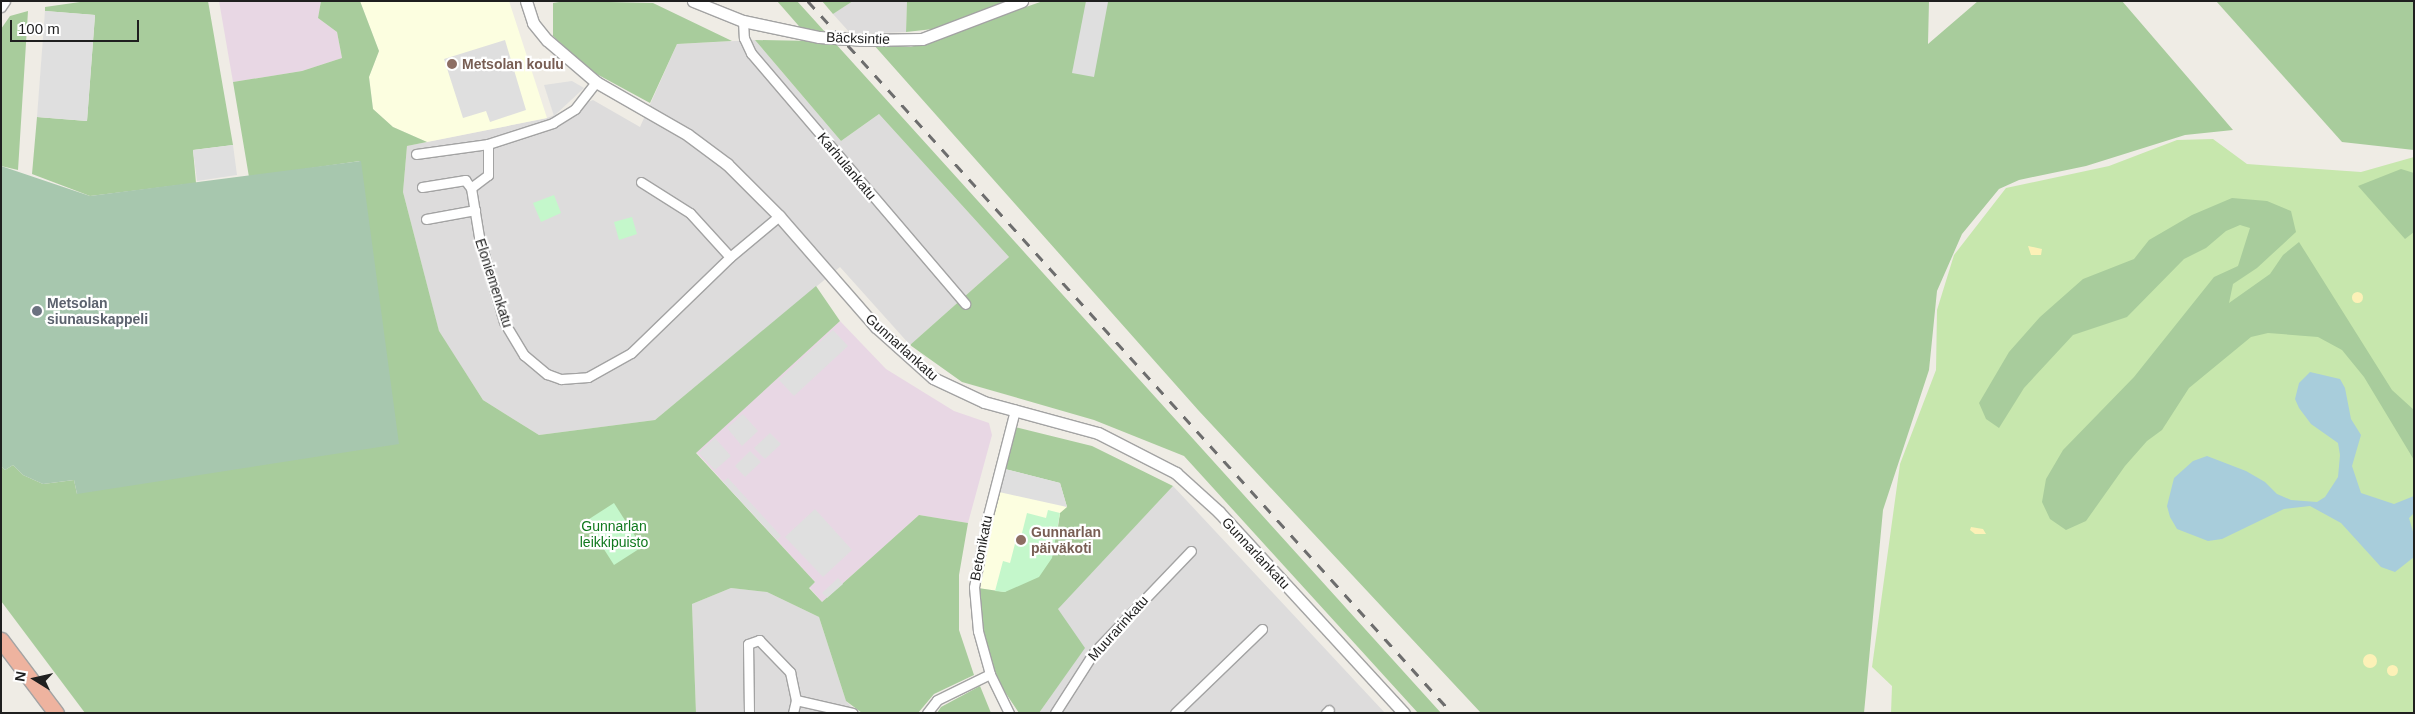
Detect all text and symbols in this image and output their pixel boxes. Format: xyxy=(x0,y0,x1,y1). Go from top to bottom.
scale bar xyxy=(12,10,141,42)
text: 100 m xyxy=(18,20,60,37)
street label: Bäcksintie xyxy=(826,28,890,48)
place label: Metsolan koulu xyxy=(462,56,564,72)
marker: Metsolan koulu xyxy=(446,58,458,70)
street label: Karhulankatu xyxy=(814,129,880,203)
street label: Eloniemenkatu xyxy=(472,236,516,330)
place label: Metsolan siunauskappeli xyxy=(47,295,148,328)
marker: Metsolan siunauskappeli xyxy=(31,305,43,317)
street label: Gunnarlankatu xyxy=(862,310,942,384)
street label: Betonikatu xyxy=(966,514,996,582)
street label: Gunnarlankatu xyxy=(1219,514,1293,592)
park label: Gunnarlan leikkipuisto xyxy=(580,518,648,550)
place label: Gunnarlan päiväkoti xyxy=(1031,524,1101,556)
marker: Gunnarlan päiväkoti xyxy=(1015,534,1027,546)
street label: Muurarinkatu xyxy=(1084,592,1152,664)
north arrow xyxy=(10,654,60,704)
text: N xyxy=(11,670,29,683)

